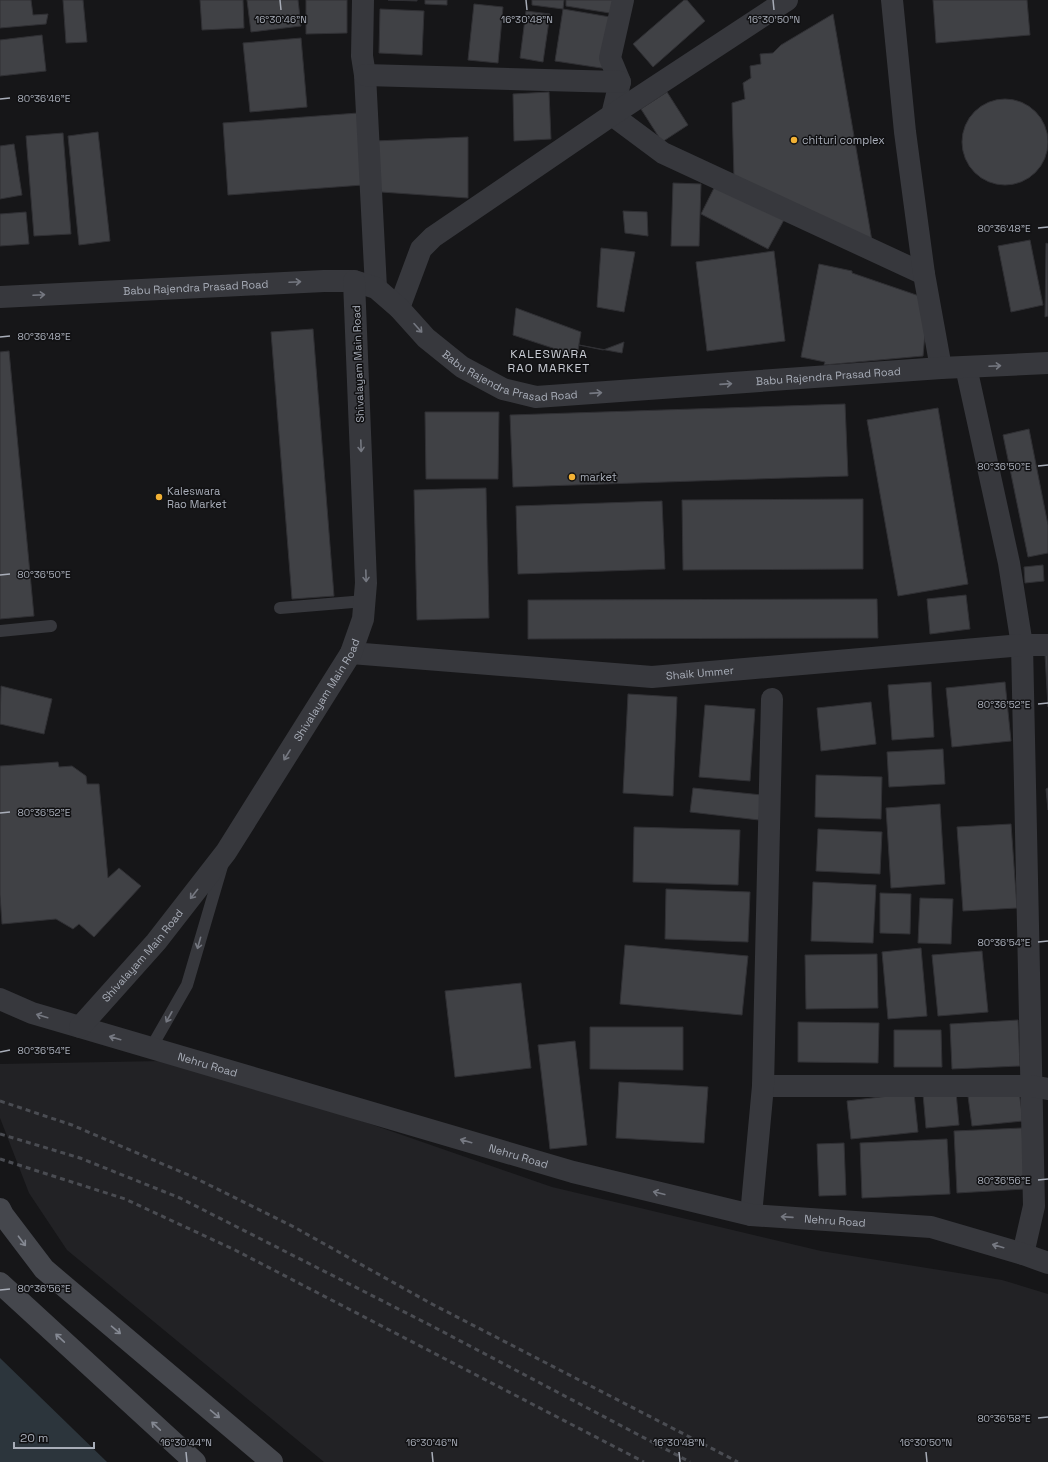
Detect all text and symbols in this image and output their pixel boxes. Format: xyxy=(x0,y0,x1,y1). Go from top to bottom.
text: 16°30'46"N xyxy=(255,13,307,26)
text: 16°30'48"N xyxy=(501,13,553,26)
text: 16°30'50"N xyxy=(748,13,800,26)
text: 80°36'46"E xyxy=(18,92,71,105)
place label: chituri complex xyxy=(802,133,885,147)
marker: chituri complex xyxy=(789,135,799,145)
text: 80°36'48"E xyxy=(977,222,1031,235)
street label: Babu Rajendra Prasad Road xyxy=(123,277,269,298)
one-way arrow xyxy=(288,279,301,286)
one-way arrow xyxy=(32,291,45,299)
street label: Shivalayam Main Road xyxy=(349,305,367,423)
one-way arrow xyxy=(413,323,422,334)
text: 80°36'48"E xyxy=(17,330,71,343)
district label: KALESWARA RAO MARKET xyxy=(508,346,590,376)
street label: Babu Rajendra Prasad Road xyxy=(439,347,578,404)
one-way arrow xyxy=(988,362,1001,370)
street label: Babu Rajendra Prasad Road xyxy=(755,364,901,388)
one-way arrow xyxy=(719,380,732,387)
one-way arrow xyxy=(589,389,602,396)
one-way arrow xyxy=(357,439,365,452)
text: 80°36'50"E xyxy=(977,460,1031,473)
place label: market xyxy=(580,470,617,484)
marker: market xyxy=(567,472,577,482)
place label: Kaleswara Rao Market xyxy=(167,484,227,511)
marker: Kaleswara Rao Market xyxy=(154,492,164,502)
text: 80°36'50"E xyxy=(17,568,71,581)
one-way arrow xyxy=(362,569,370,582)
street label: Shivalayam Main Road xyxy=(290,637,363,744)
street label: Shaik Ummer xyxy=(665,663,734,683)
text: 80°36'52"E xyxy=(978,698,1031,711)
one-way arrow xyxy=(283,749,291,760)
text: 80°36'52"E xyxy=(18,806,71,819)
one-way arrow xyxy=(189,888,198,899)
street label: Shivalayam Main Road xyxy=(99,906,186,1005)
one-way arrow xyxy=(195,936,202,949)
text: 80°36'54"E xyxy=(978,936,1031,949)
one-way arrow xyxy=(165,1011,172,1023)
one-way arrow xyxy=(36,1012,49,1019)
one-way arrow xyxy=(109,1034,122,1041)
text: 80°36'54"E xyxy=(18,1044,71,1057)
street label: Nehru Road xyxy=(176,1049,239,1080)
one-way arrow xyxy=(460,1137,473,1144)
street label: Nehru Road xyxy=(487,1141,550,1171)
text: 80°36'56"E xyxy=(977,1174,1031,1187)
one-way arrow xyxy=(653,1189,666,1196)
street label: Nehru Road xyxy=(804,1212,866,1230)
one-way arrow xyxy=(781,1214,794,1221)
one-way arrow xyxy=(18,1235,26,1246)
one-way arrow xyxy=(991,1242,1004,1249)
text: 80°36'56"E xyxy=(17,1282,71,1295)
one-way arrow xyxy=(111,1325,121,1335)
one-way arrow xyxy=(55,1333,65,1343)
one-way arrow xyxy=(210,1409,221,1418)
text: 80°36'58"E xyxy=(977,1412,1031,1425)
one-way arrow xyxy=(151,1421,161,1431)
scale bar xyxy=(14,1424,94,1450)
text: 20 m xyxy=(20,1430,48,1446)
text: 16°30'44"N xyxy=(160,1436,212,1449)
text: 16°30'46"N xyxy=(406,1436,458,1449)
text: 16°30'48"N xyxy=(653,1436,705,1449)
text: 16°30'50"N xyxy=(900,1436,952,1449)

